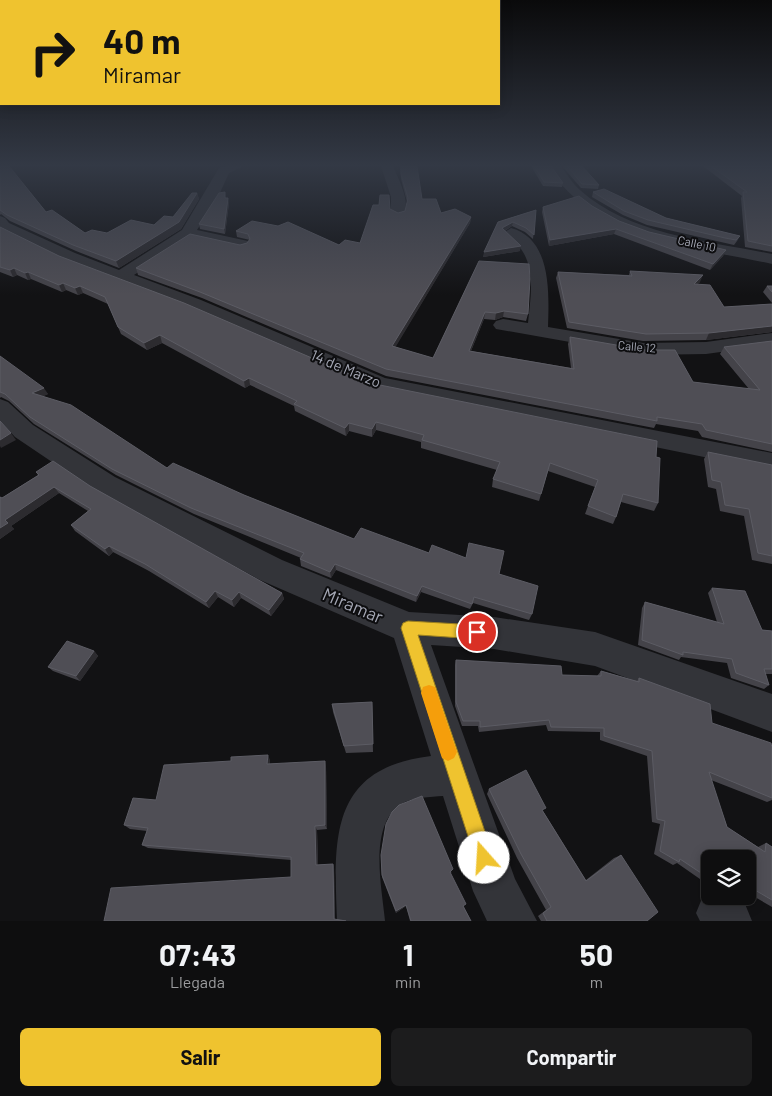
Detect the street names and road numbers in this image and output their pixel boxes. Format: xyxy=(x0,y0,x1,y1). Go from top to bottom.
street label: Calle 10 xyxy=(677,232,717,254)
street label: Calle 12 xyxy=(617,337,657,355)
street label: 14 de Marzo xyxy=(308,345,384,391)
street label: Miramar xyxy=(319,582,387,628)

